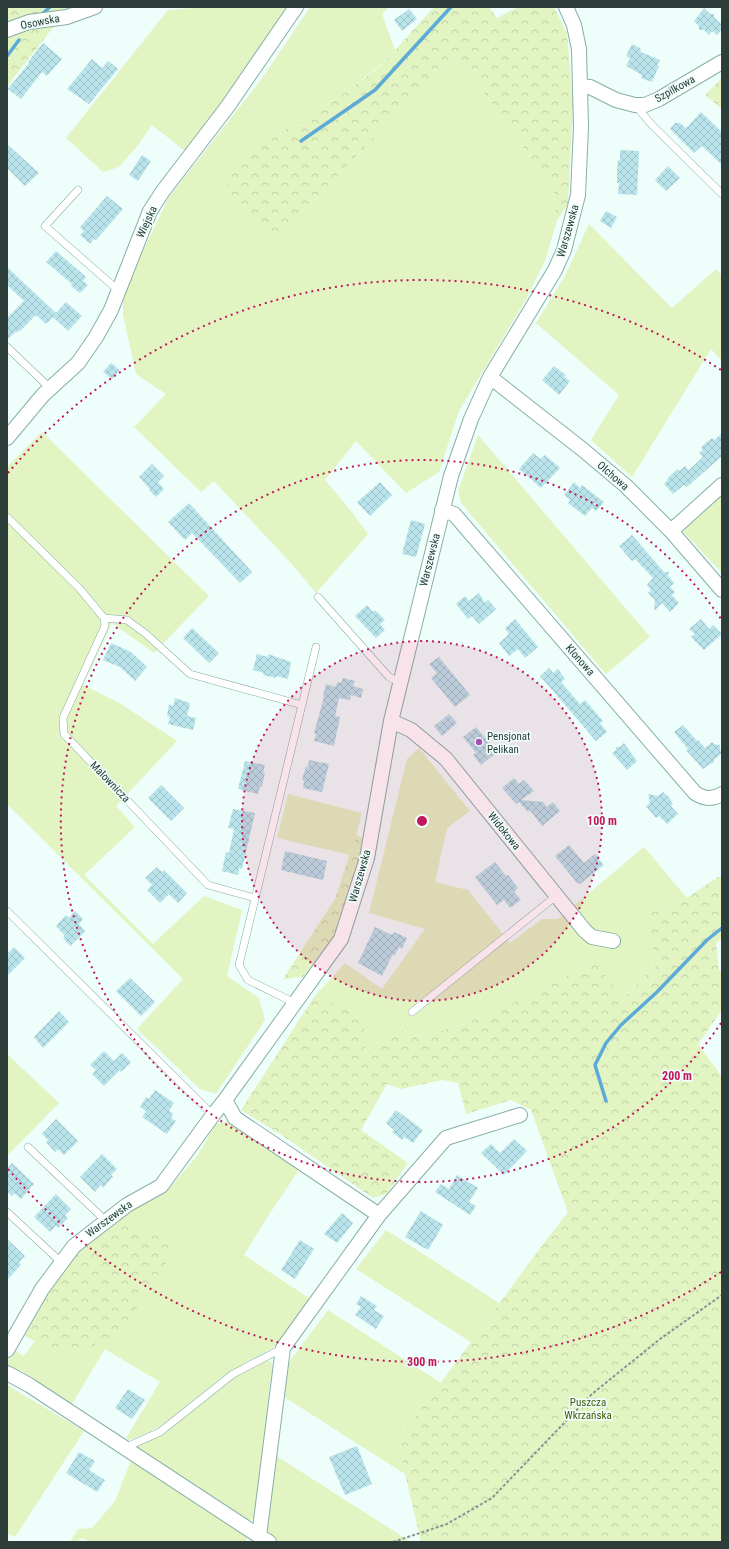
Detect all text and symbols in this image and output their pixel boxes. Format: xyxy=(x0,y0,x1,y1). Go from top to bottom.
street label: Osowska xyxy=(19,12,61,32)
street label: Szpilkowa xyxy=(653,73,697,105)
street label: Warszewska xyxy=(554,203,582,259)
street label: Wiejska xyxy=(134,204,160,240)
street label: Olchowa xyxy=(595,459,631,493)
street label: Warszewska xyxy=(417,532,443,588)
street label: Klonowa xyxy=(563,642,597,678)
place label: Pensjonat Pelikan xyxy=(487,730,530,756)
marker: Pensjonat Pelikan xyxy=(474,737,484,747)
street label: Malownicza xyxy=(87,759,133,805)
street label: Widokowa xyxy=(485,810,523,852)
centre of rings xyxy=(415,814,429,828)
text: 100 m xyxy=(587,814,617,828)
street label: Warszewska xyxy=(346,848,374,904)
text: 200 m xyxy=(662,1069,692,1083)
street label: Warszewska xyxy=(83,1198,135,1240)
text: 300 m xyxy=(407,1355,437,1369)
park label: Puszcza Wkrzańska xyxy=(564,1396,612,1422)

